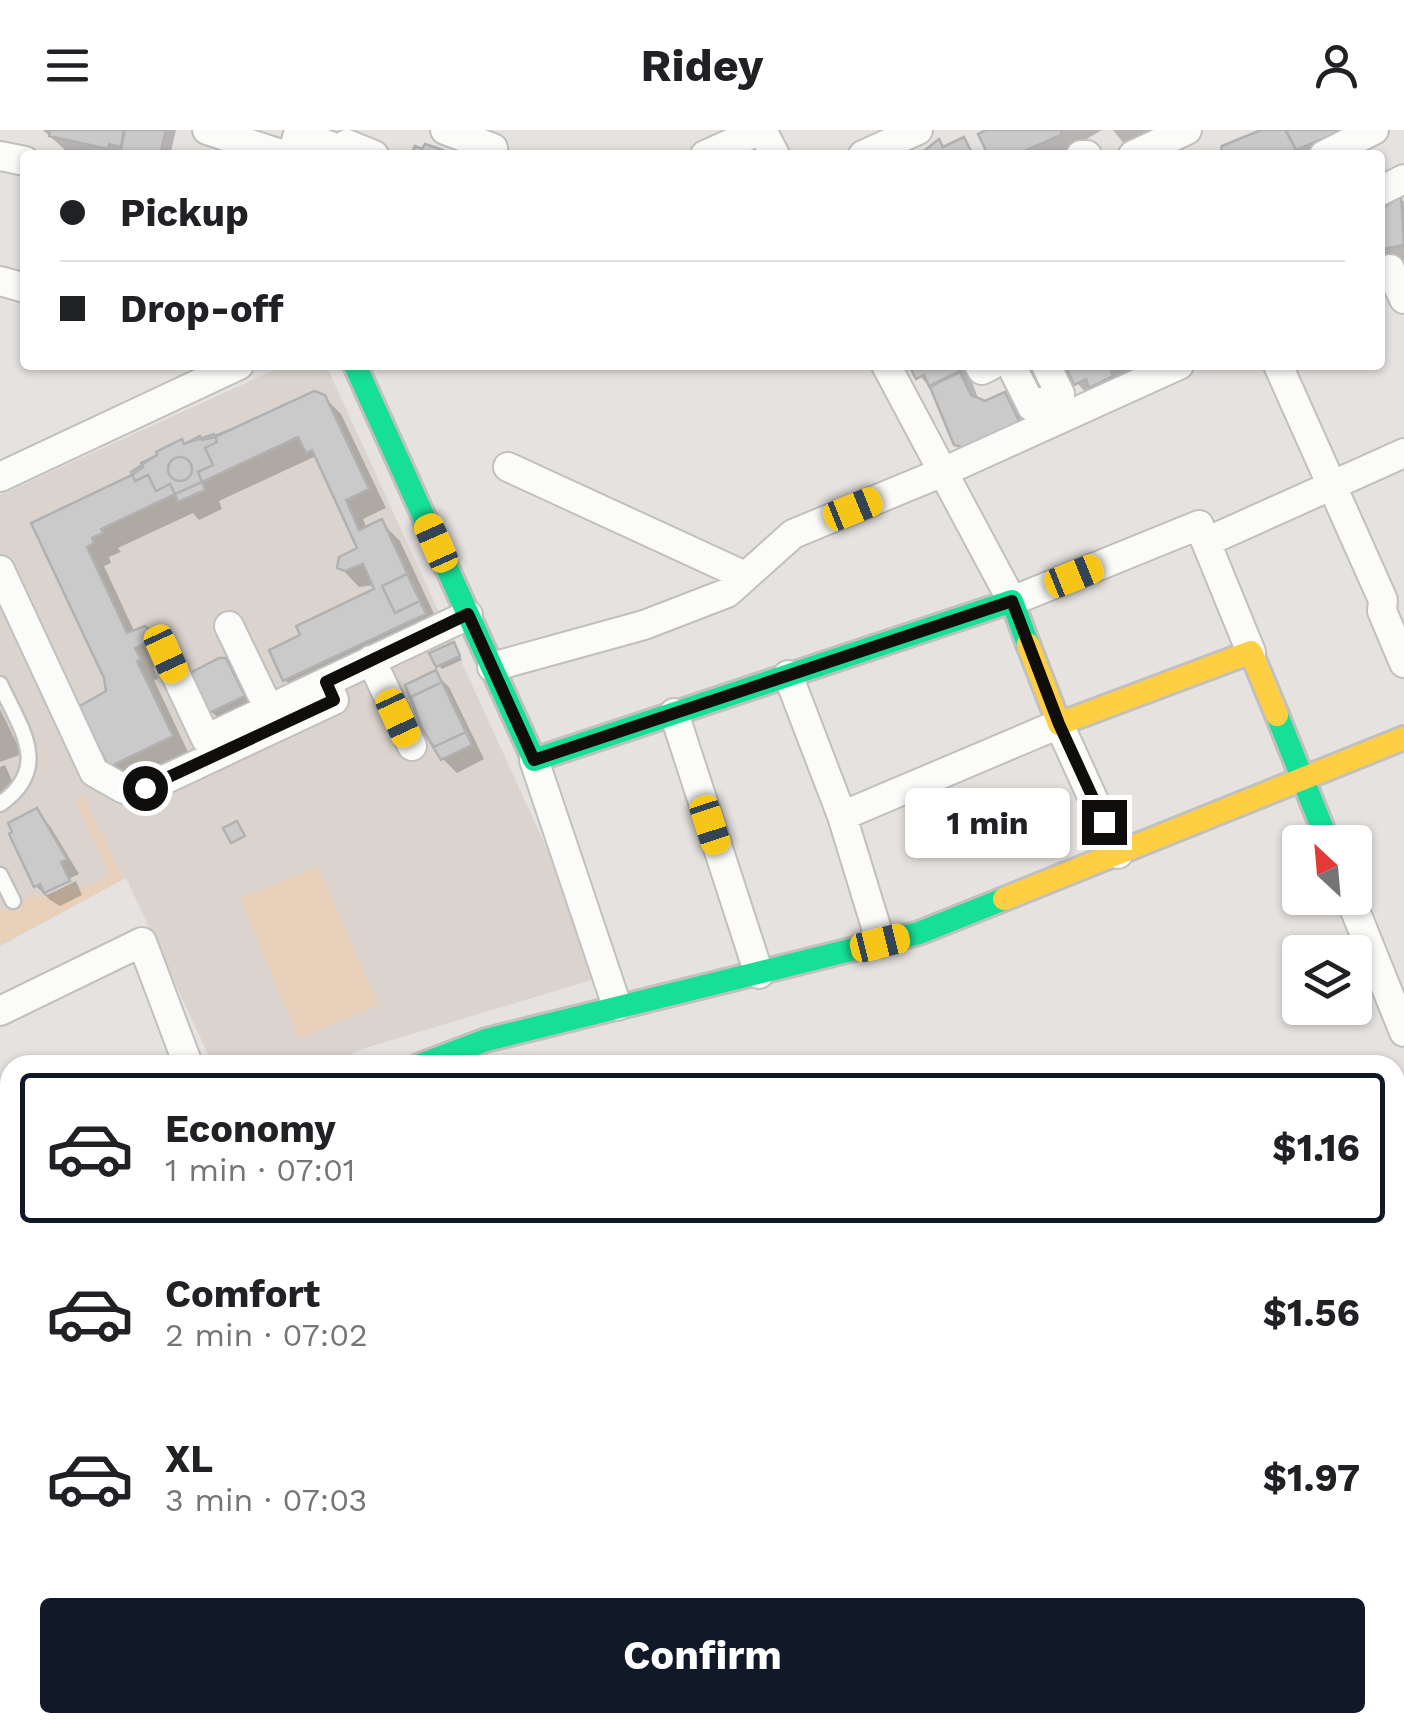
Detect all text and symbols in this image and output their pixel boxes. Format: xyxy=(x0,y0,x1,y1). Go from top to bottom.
icon: menu xyxy=(40,38,95,93)
icon: person xyxy=(1309,38,1364,93)
text: Ridey xyxy=(641,39,763,92)
text: Pickup xyxy=(120,191,249,235)
text: Drop-off xyxy=(120,287,284,331)
car xyxy=(820,484,886,534)
car xyxy=(410,509,462,577)
car xyxy=(1041,551,1107,601)
car xyxy=(140,620,192,688)
car xyxy=(372,684,424,752)
route start xyxy=(123,766,168,811)
callout: 1 min xyxy=(904,787,1069,857)
car xyxy=(686,792,734,858)
route end xyxy=(1082,800,1127,845)
text: 1 min xyxy=(946,804,1029,842)
north arrow xyxy=(1282,825,1372,915)
map controls xyxy=(1282,825,1372,1025)
car xyxy=(847,921,913,965)
button: layers xyxy=(1282,935,1372,1025)
icon: car xyxy=(45,1103,135,1193)
text: Economy xyxy=(165,1107,336,1151)
text: $1.16 xyxy=(1272,1126,1360,1170)
text: 1 min · 07:01 xyxy=(165,1151,355,1189)
icon: car xyxy=(45,1268,135,1358)
text: Comfort xyxy=(165,1272,320,1316)
text: $1.56 xyxy=(1263,1291,1360,1335)
text: 2 min · 07:02 xyxy=(165,1316,368,1354)
icon: car xyxy=(45,1433,135,1523)
text: XL xyxy=(165,1437,213,1481)
text: $1.97 xyxy=(1263,1456,1360,1500)
text: 3 min · 07:03 xyxy=(165,1481,367,1519)
button: Confirm xyxy=(40,1598,1365,1713)

